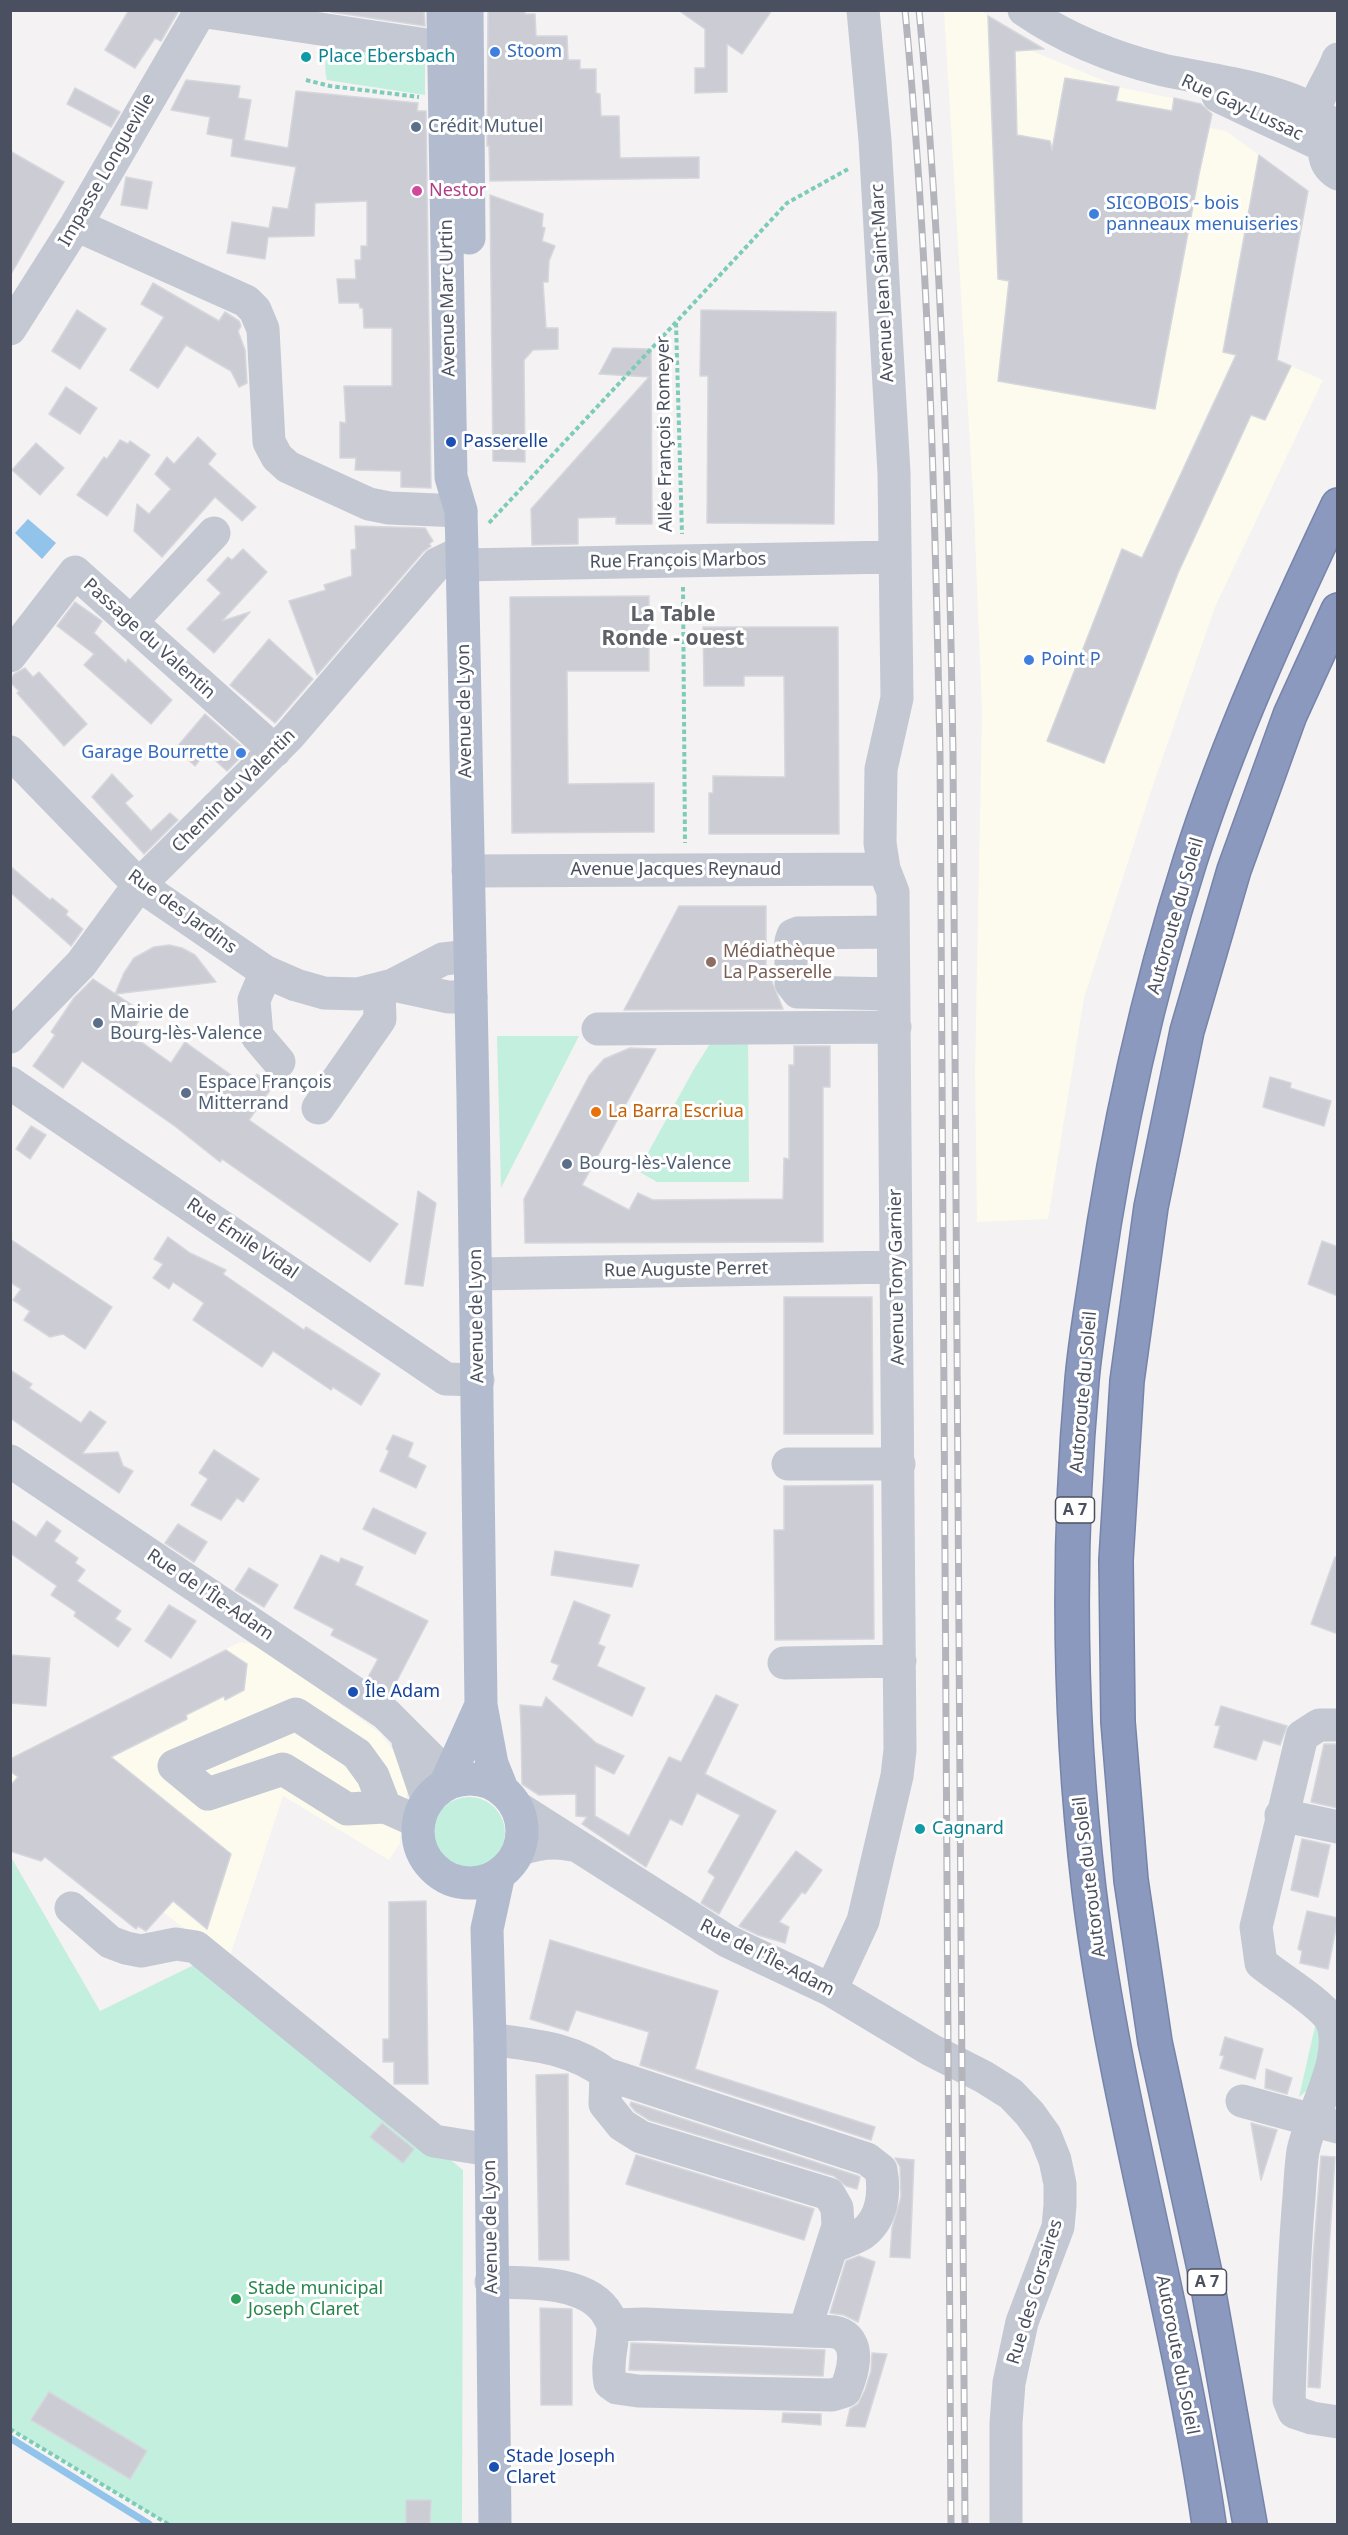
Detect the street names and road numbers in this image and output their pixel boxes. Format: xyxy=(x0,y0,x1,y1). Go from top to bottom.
street label: Rue Gay-Lussac xyxy=(1178,70,1306,146)
street label: Impasse Longueville xyxy=(54,90,160,250)
street label: Avenue Jean Saint-Marc xyxy=(867,183,899,383)
street label: Avenue Marc Urtin xyxy=(436,219,460,377)
street label: Allée François Romeyer xyxy=(652,336,678,532)
street label: Rue François Marbos xyxy=(589,549,767,573)
street label: Passage du Valentin xyxy=(79,574,219,704)
street label: Avenue de Lyon xyxy=(453,644,477,778)
street label: Chemin du Valentin xyxy=(168,725,300,857)
street label: Autoroute du Soleil xyxy=(1143,835,1209,997)
street label: Avenue Jacques Reynaud xyxy=(571,859,781,881)
street label: Rue des Jardins xyxy=(123,865,241,959)
street label: Avenue Tony Garnier xyxy=(885,1189,909,1365)
street label: Rue Émile Vidal xyxy=(182,1194,302,1284)
street label: Avenue de Lyon xyxy=(465,1249,489,1383)
street label: Rue Auguste Perret xyxy=(604,1258,768,1282)
street label: Autoroute du Soleil xyxy=(1066,1310,1102,1474)
road number: A 7 xyxy=(1056,1497,1094,1523)
street label: Rue de l'Île-Adam xyxy=(143,1545,277,1645)
street label: Autoroute du Soleil xyxy=(1069,1795,1111,1959)
street label: Rue de l'Île-Adam xyxy=(696,1915,838,2001)
street label: Avenue de Lyon xyxy=(479,2160,503,2294)
street label: Rue des Corsaires xyxy=(1003,2217,1067,2367)
road number: A 7 xyxy=(1188,2269,1226,2295)
street label: Autoroute du Soleil xyxy=(1151,2273,1203,2437)

